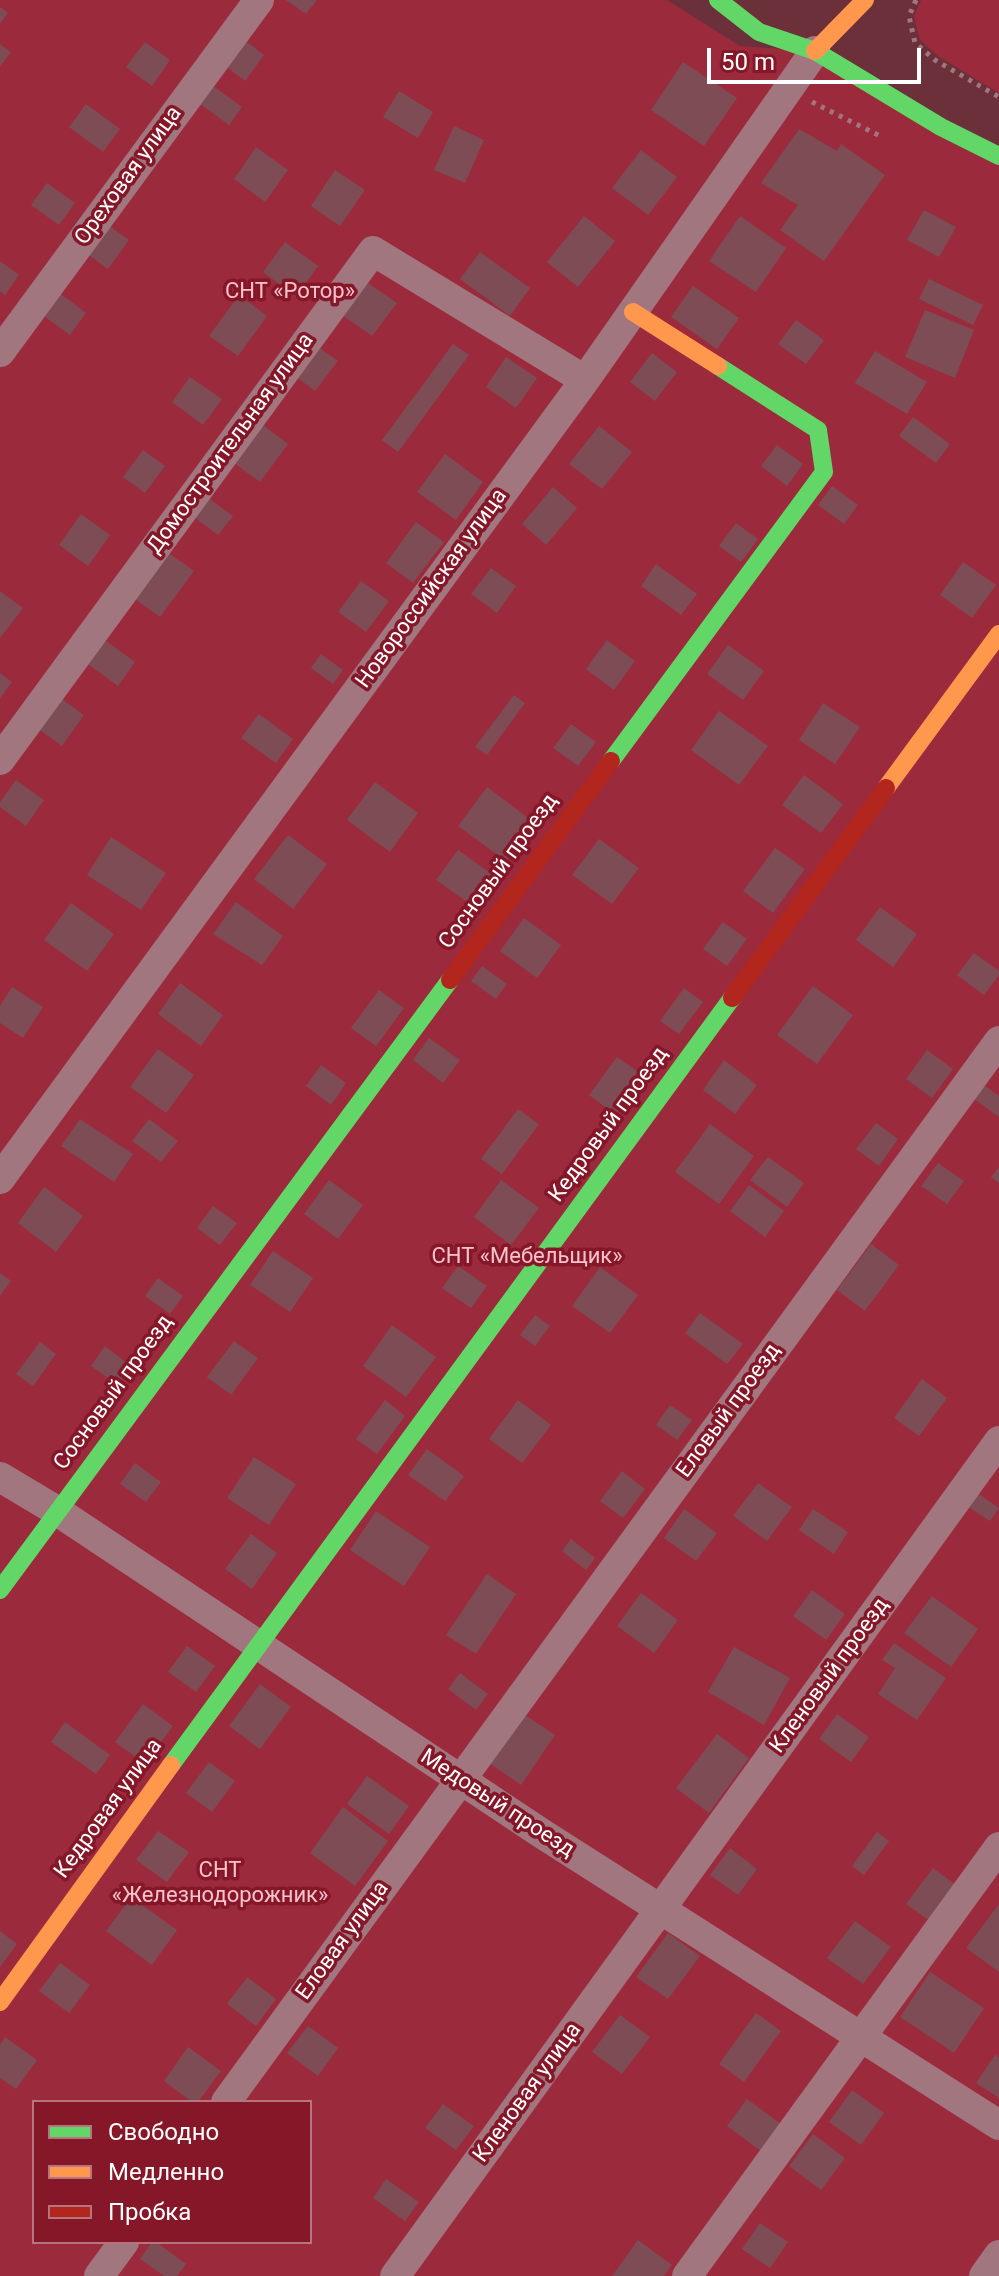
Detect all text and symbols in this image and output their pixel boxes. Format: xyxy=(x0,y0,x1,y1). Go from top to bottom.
scale bar xyxy=(711,32,925,82)
text: 50 m xyxy=(721,48,775,76)
street label: Ореховая улица xyxy=(70,102,188,250)
park label: СНТ «Ротор» xyxy=(225,279,355,305)
street label: Домостроительная улица xyxy=(142,329,320,559)
street label: Новороссийская улица xyxy=(351,484,513,694)
street label: Сосновый проезд xyxy=(434,789,564,955)
street label: Кедровый проезд xyxy=(544,1042,674,1208)
park label: СНТ «Мебельщик» xyxy=(431,1244,623,1270)
street label: Сосновый проезд xyxy=(49,1310,179,1476)
street label: Еловый проезд xyxy=(672,1339,786,1483)
street label: Кленовый проезд xyxy=(765,1593,895,1759)
street label: Кедровая улица xyxy=(49,1734,169,1884)
street label: Медовый проезд xyxy=(415,1744,579,1864)
park label: СНТ «Железнодорожник» xyxy=(112,1858,328,1910)
street label: Еловая улица xyxy=(291,1877,395,2005)
street label: Кленовая улица xyxy=(468,2018,588,2168)
legend xyxy=(32,2100,312,2244)
text: Свободно xyxy=(108,2118,219,2146)
text: Медленно xyxy=(108,2158,224,2186)
text: Пробка xyxy=(108,2198,191,2226)

